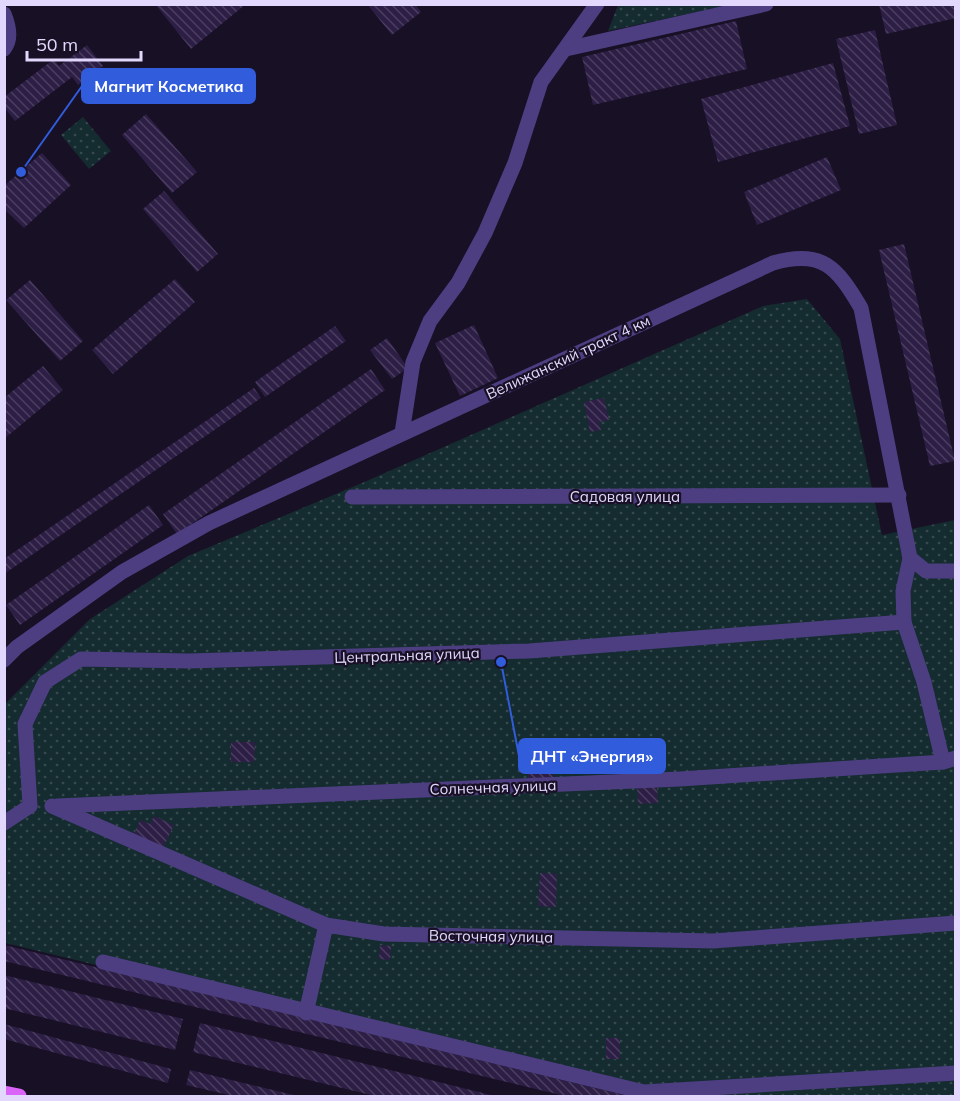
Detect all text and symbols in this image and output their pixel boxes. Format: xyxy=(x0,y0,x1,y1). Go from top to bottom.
scale bar xyxy=(27,24,141,62)
text: 50 m xyxy=(36,33,78,56)
callout: Магнит Косметика xyxy=(82,69,255,103)
text: Магнит Косметика xyxy=(94,76,244,96)
street label: Велижанский тракт 4 км xyxy=(483,311,653,403)
street label: Садовая улица xyxy=(570,487,680,506)
street label: Центральная улица xyxy=(334,643,480,667)
callout: ДНТ «Энергия» xyxy=(519,739,665,773)
text: ДНТ «Энергия» xyxy=(531,746,653,766)
street label: Солнечная улица xyxy=(429,775,557,799)
street label: Восточная улица xyxy=(429,925,553,947)

